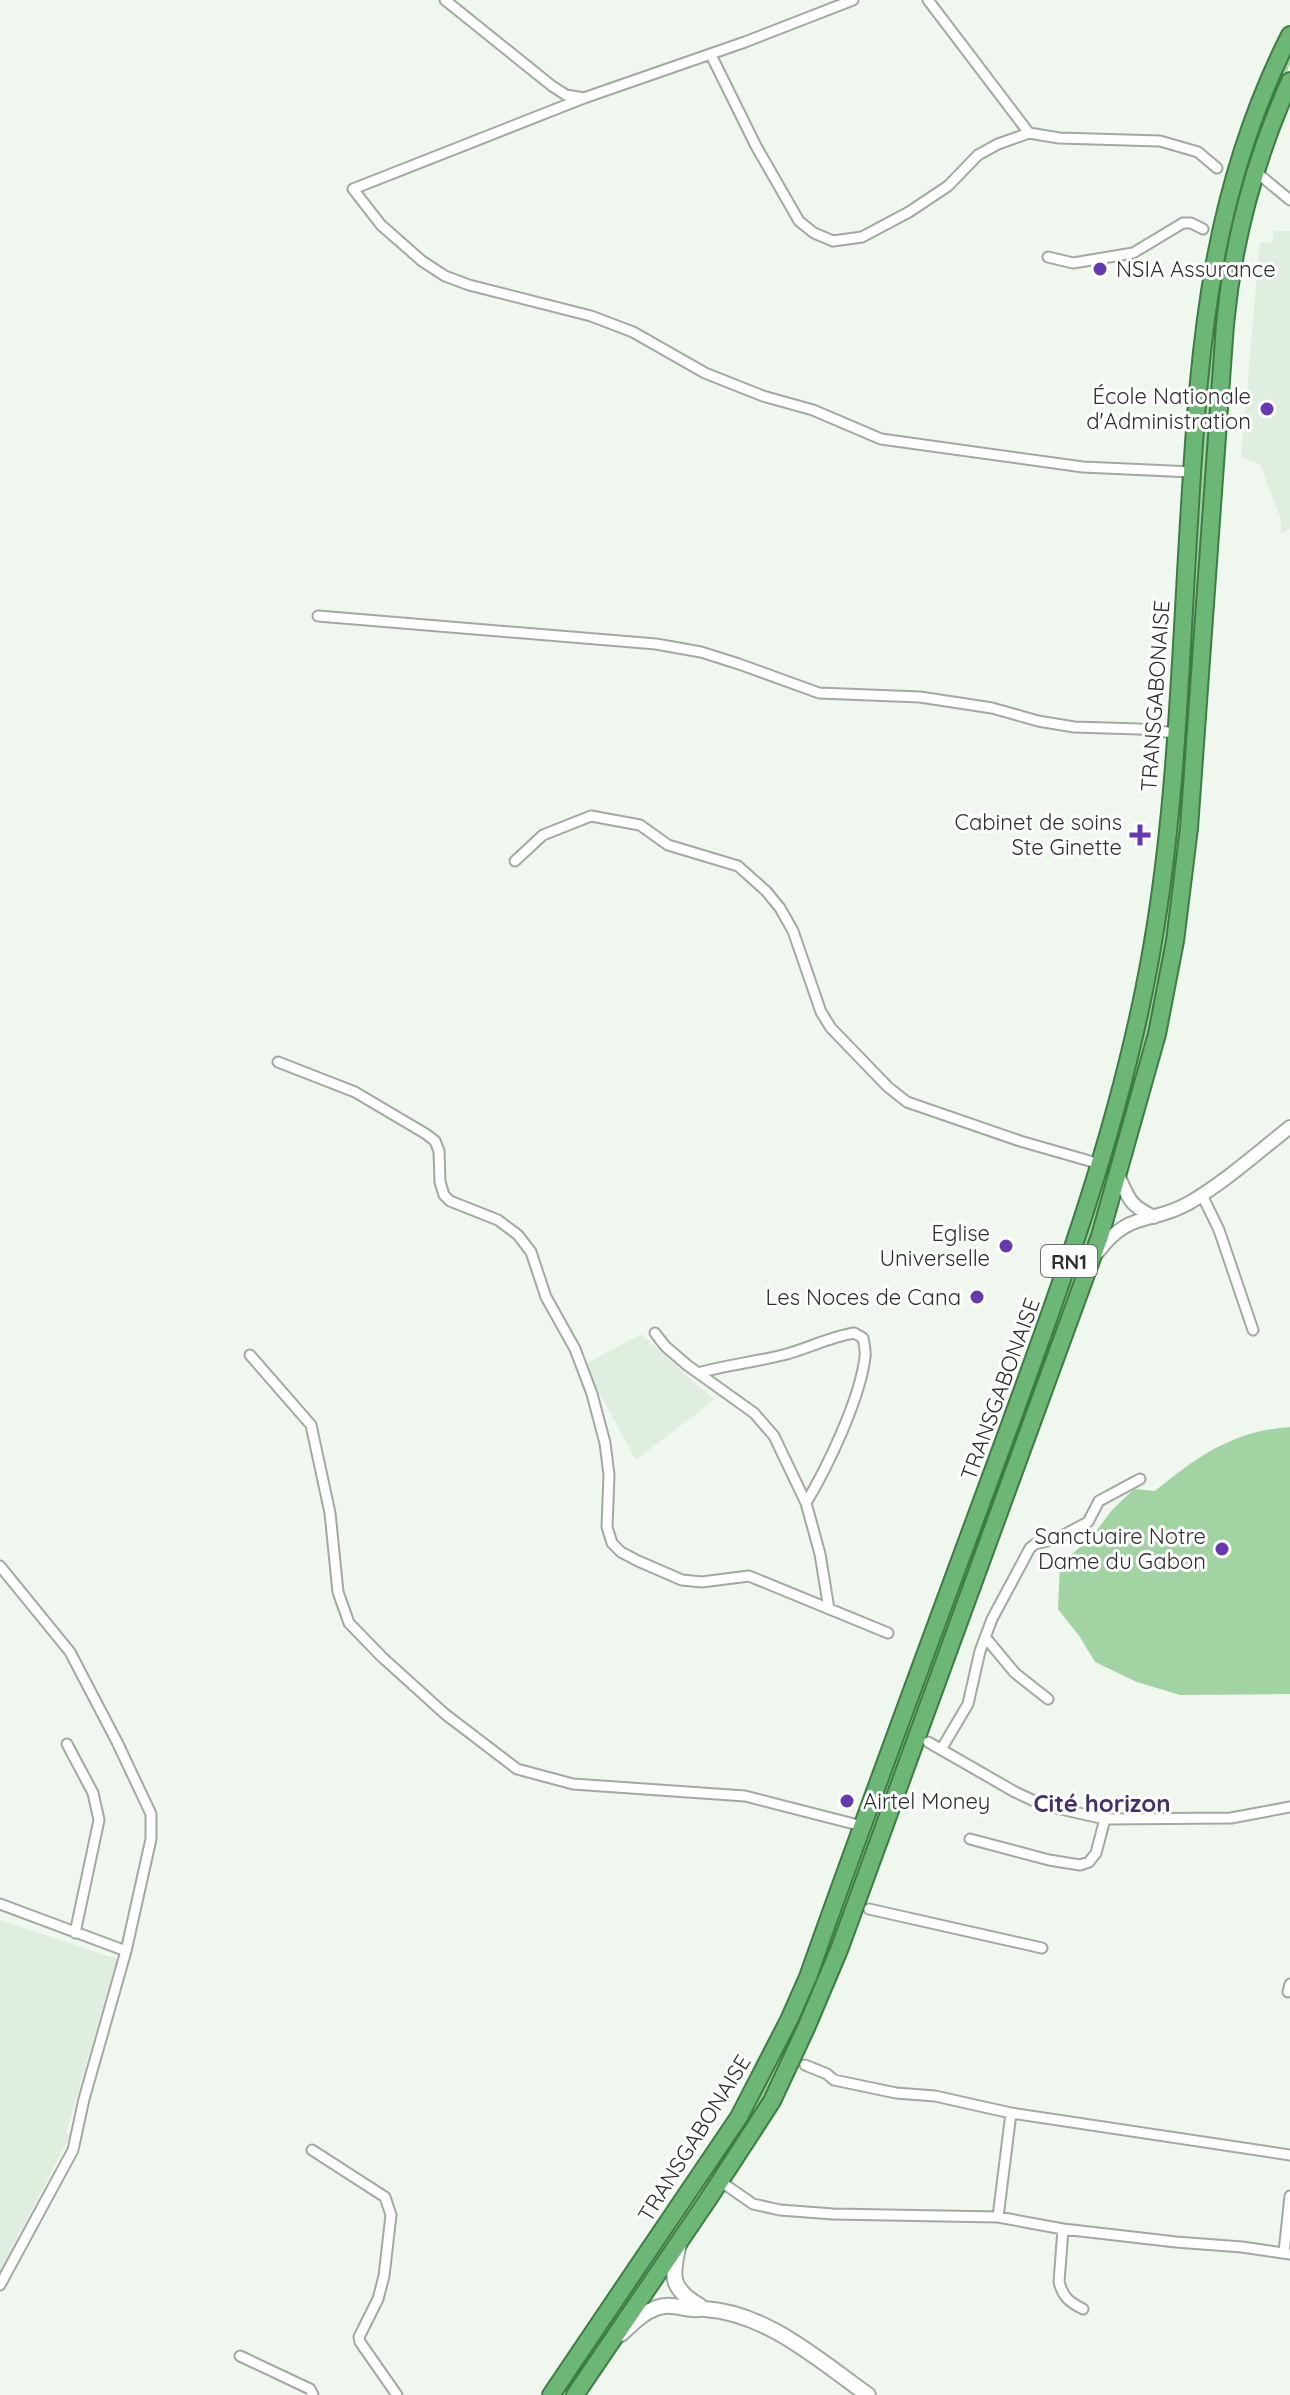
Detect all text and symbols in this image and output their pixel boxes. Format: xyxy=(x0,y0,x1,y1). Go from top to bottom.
place label: NSIA Assurance xyxy=(1116,255,1276,283)
marker: NSIA Assurance xyxy=(1091,260,1109,278)
place label: École Nationale d'Administration xyxy=(1086,382,1251,435)
marker: École Nationale d'Administration xyxy=(1258,400,1276,418)
street label: TRANSGABONAISE xyxy=(1134,599,1176,793)
place label: Cabinet de soins Ste Ginette xyxy=(955,808,1122,861)
marker: Cabinet de soins Ste Ginette xyxy=(1129,824,1151,846)
place label: Eglise Universelle xyxy=(879,1219,990,1272)
marker: Eglise Universelle xyxy=(997,1237,1015,1255)
road number: RN1 xyxy=(1041,1245,1097,1277)
place label: Les Noces de Cana xyxy=(766,1283,961,1311)
marker: Les Noces de Cana xyxy=(968,1288,986,1306)
street label: TRANSGABONAISE xyxy=(954,1294,1046,1484)
place label: Sanctuaire Notre Dame du Gabon xyxy=(1035,1522,1206,1575)
marker: Sanctuaire Notre Dame du Gabon xyxy=(1213,1540,1231,1558)
place label: Airtel Money xyxy=(863,1787,990,1815)
district label: Cité horizon xyxy=(1033,1788,1171,1818)
marker: Airtel Money xyxy=(838,1792,856,1810)
street label: TRANSGABONAISE xyxy=(631,2049,757,2227)

